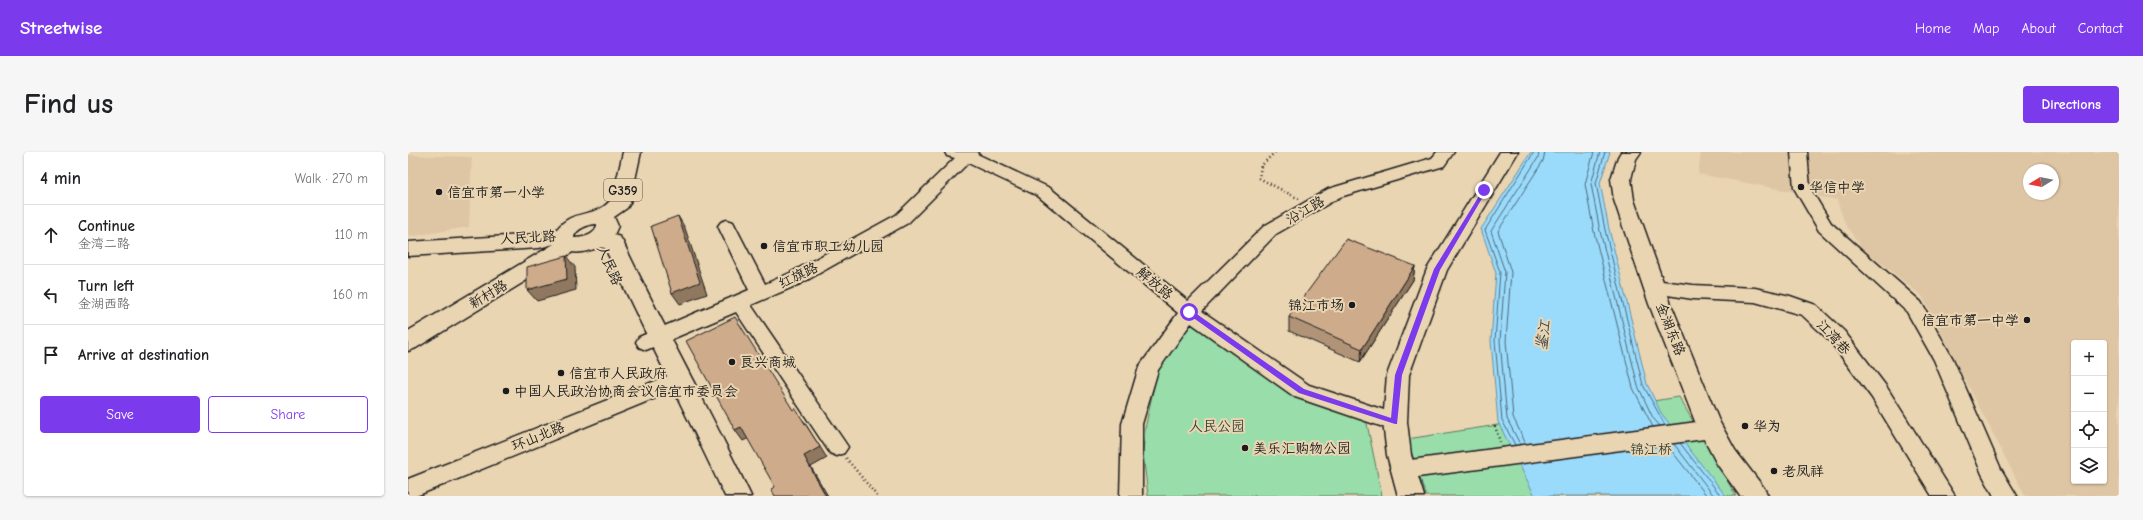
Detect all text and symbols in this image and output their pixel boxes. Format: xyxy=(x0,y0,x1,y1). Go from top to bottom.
text: Streetwise xyxy=(20,17,102,39)
text: Home xyxy=(1915,20,1951,37)
text: Map xyxy=(1973,20,1999,37)
text: About xyxy=(2021,20,2056,37)
text: Contact xyxy=(2078,20,2123,37)
button: Directions xyxy=(2023,86,2119,123)
text: Find us xyxy=(24,88,113,120)
north arrow xyxy=(2023,164,2059,200)
text: 4 min xyxy=(40,169,81,188)
text: Walk · 270 m xyxy=(295,171,368,186)
road number: G359 xyxy=(604,179,642,201)
place label: 华信中学 xyxy=(1809,179,1865,196)
route end xyxy=(1475,181,1493,199)
marker: 华信中学 xyxy=(1796,182,1806,192)
place label: 信宜市第一小学 xyxy=(447,184,545,201)
marker: 信宜市第一小学 xyxy=(434,187,444,197)
street label: 沿江路 xyxy=(1283,193,1328,228)
text: Continue xyxy=(78,217,135,235)
icon: ahead xyxy=(40,224,62,246)
text: 110 m xyxy=(335,227,368,242)
street label: 人民北路 xyxy=(500,228,556,247)
text: 金湾二路 xyxy=(78,236,130,251)
place label: 信宜市职工幼儿园 xyxy=(772,238,884,255)
marker: 信宜市职工幼儿园 xyxy=(759,241,769,251)
street label: 人民路 xyxy=(593,243,626,288)
street label: 红旗路 xyxy=(776,259,821,292)
street label: 解放路 xyxy=(1133,263,1176,303)
street label: 新村路 xyxy=(466,276,511,313)
text: Turn left xyxy=(78,277,134,295)
icon: left xyxy=(40,284,62,306)
text: 160 m xyxy=(333,287,368,302)
text: 金湖西路 xyxy=(78,296,130,311)
place label: 锦江市场 xyxy=(1288,297,1344,314)
marker: 锦江市场 xyxy=(1347,300,1357,310)
street label: 金湖东路 xyxy=(1652,300,1689,358)
route start xyxy=(1180,303,1198,321)
place label: 信宜市第一中学 xyxy=(1921,312,2019,329)
marker: 信宜市第一中学 xyxy=(2022,315,2032,325)
street label: 江湾巷 xyxy=(1813,316,1855,359)
water label: 鉴江 xyxy=(1532,318,1554,351)
map controls xyxy=(2071,340,2107,484)
button: + xyxy=(2071,340,2107,376)
icon: arrive xyxy=(40,344,62,366)
text: Arrive at destination xyxy=(78,346,209,364)
place label: 良兴商城 xyxy=(740,354,796,371)
marker: 良兴商城 xyxy=(727,357,737,367)
place label: 信宜市人民政府 xyxy=(569,365,667,382)
marker: 信宜市人民政府 xyxy=(556,368,566,378)
button: − xyxy=(2071,376,2107,412)
place label: 中国人民政治协商会议信宜市委员会 xyxy=(514,383,738,400)
marker: 中国人民政治协商会议信宜市委员会 xyxy=(501,386,511,396)
button: Save xyxy=(40,396,200,433)
button: Share xyxy=(208,396,368,433)
button: locate xyxy=(2071,412,2107,448)
street label: 环山北路 xyxy=(509,418,567,455)
park label: 人民公园 xyxy=(1189,418,1245,435)
place label: 华为 xyxy=(1753,418,1781,435)
marker: 华为 xyxy=(1740,421,1750,431)
place label: 美乐汇购物公园 xyxy=(1253,440,1351,457)
park label: 锦江桥 xyxy=(1630,441,1672,458)
marker: 美乐汇购物公园 xyxy=(1240,443,1250,453)
button: layers xyxy=(2071,448,2107,484)
place label: 老凤祥 xyxy=(1782,463,1824,480)
marker: 老凤祥 xyxy=(1769,466,1779,476)

